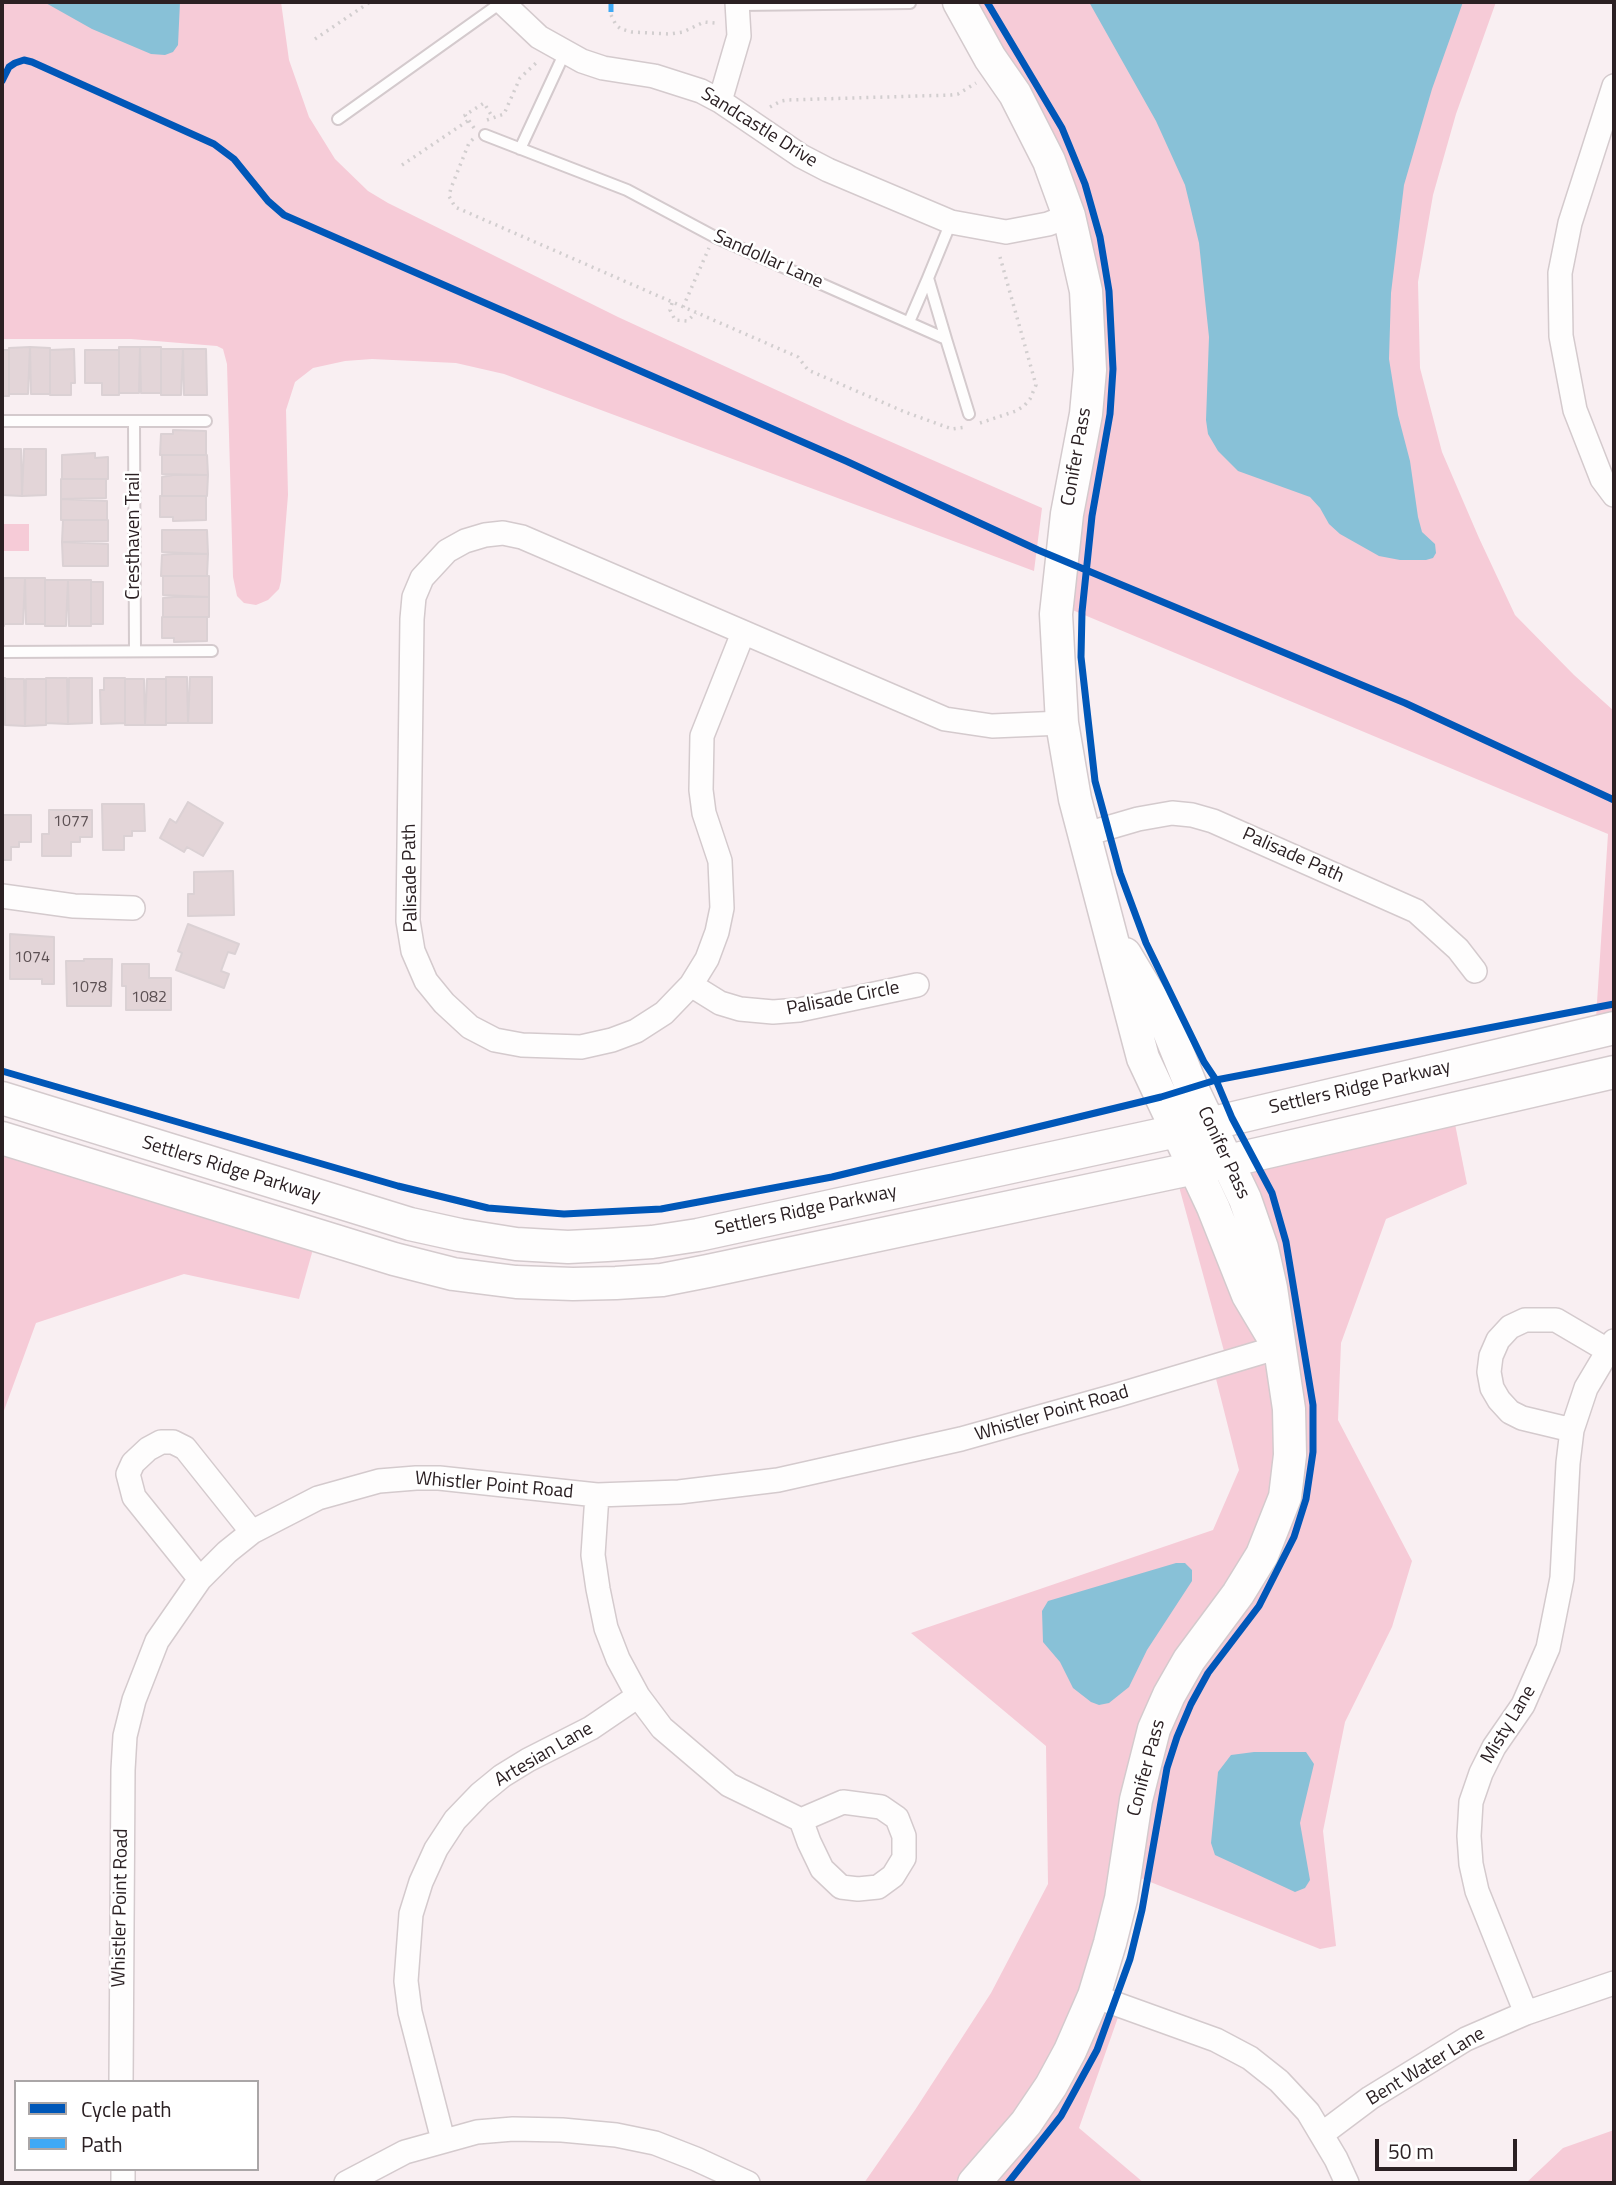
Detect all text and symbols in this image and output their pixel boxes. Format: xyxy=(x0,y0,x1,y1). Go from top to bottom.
street label: Sandcastle Drive xyxy=(697,83,821,173)
street label: Sandollar Lane xyxy=(710,226,826,294)
street label: Conifer Pass xyxy=(1057,406,1097,508)
street label: Cresthaven Trail xyxy=(123,472,145,600)
house number: 1077 xyxy=(53,812,89,832)
street label: Palisade Path xyxy=(399,823,423,933)
street label: Palisade Path xyxy=(1239,823,1347,889)
house number: 1074 xyxy=(14,948,50,968)
street label: Palisade Circle xyxy=(785,977,901,1021)
house number: 1078 xyxy=(71,978,107,998)
house number: 1082 xyxy=(131,988,167,1008)
street label: Settlers Ridge Parkway xyxy=(1267,1056,1453,1120)
street label: Conifer Pass xyxy=(1192,1103,1254,1203)
street label: Settlers Ridge Parkway xyxy=(139,1132,323,1208)
street label: Settlers Ridge Parkway xyxy=(713,1181,899,1241)
street label: Whistler Point Road xyxy=(972,1381,1132,1447)
street label: Whistler Point Road xyxy=(414,1468,574,1504)
street label: Misty Lane xyxy=(1477,1682,1541,1768)
street label: Conifer Pass xyxy=(1123,1717,1171,1819)
street label: Artesian Lane xyxy=(491,1718,597,1792)
street label: Whistler Point Road xyxy=(108,1828,134,1988)
street label: Bent Water Lane xyxy=(1363,2023,1489,2111)
legend xyxy=(14,2080,259,2171)
text: Cycle path xyxy=(81,2093,172,2125)
scale bar xyxy=(1378,2126,1520,2170)
text: Path xyxy=(81,2128,123,2160)
text: 50 m xyxy=(1388,2135,1434,2167)

